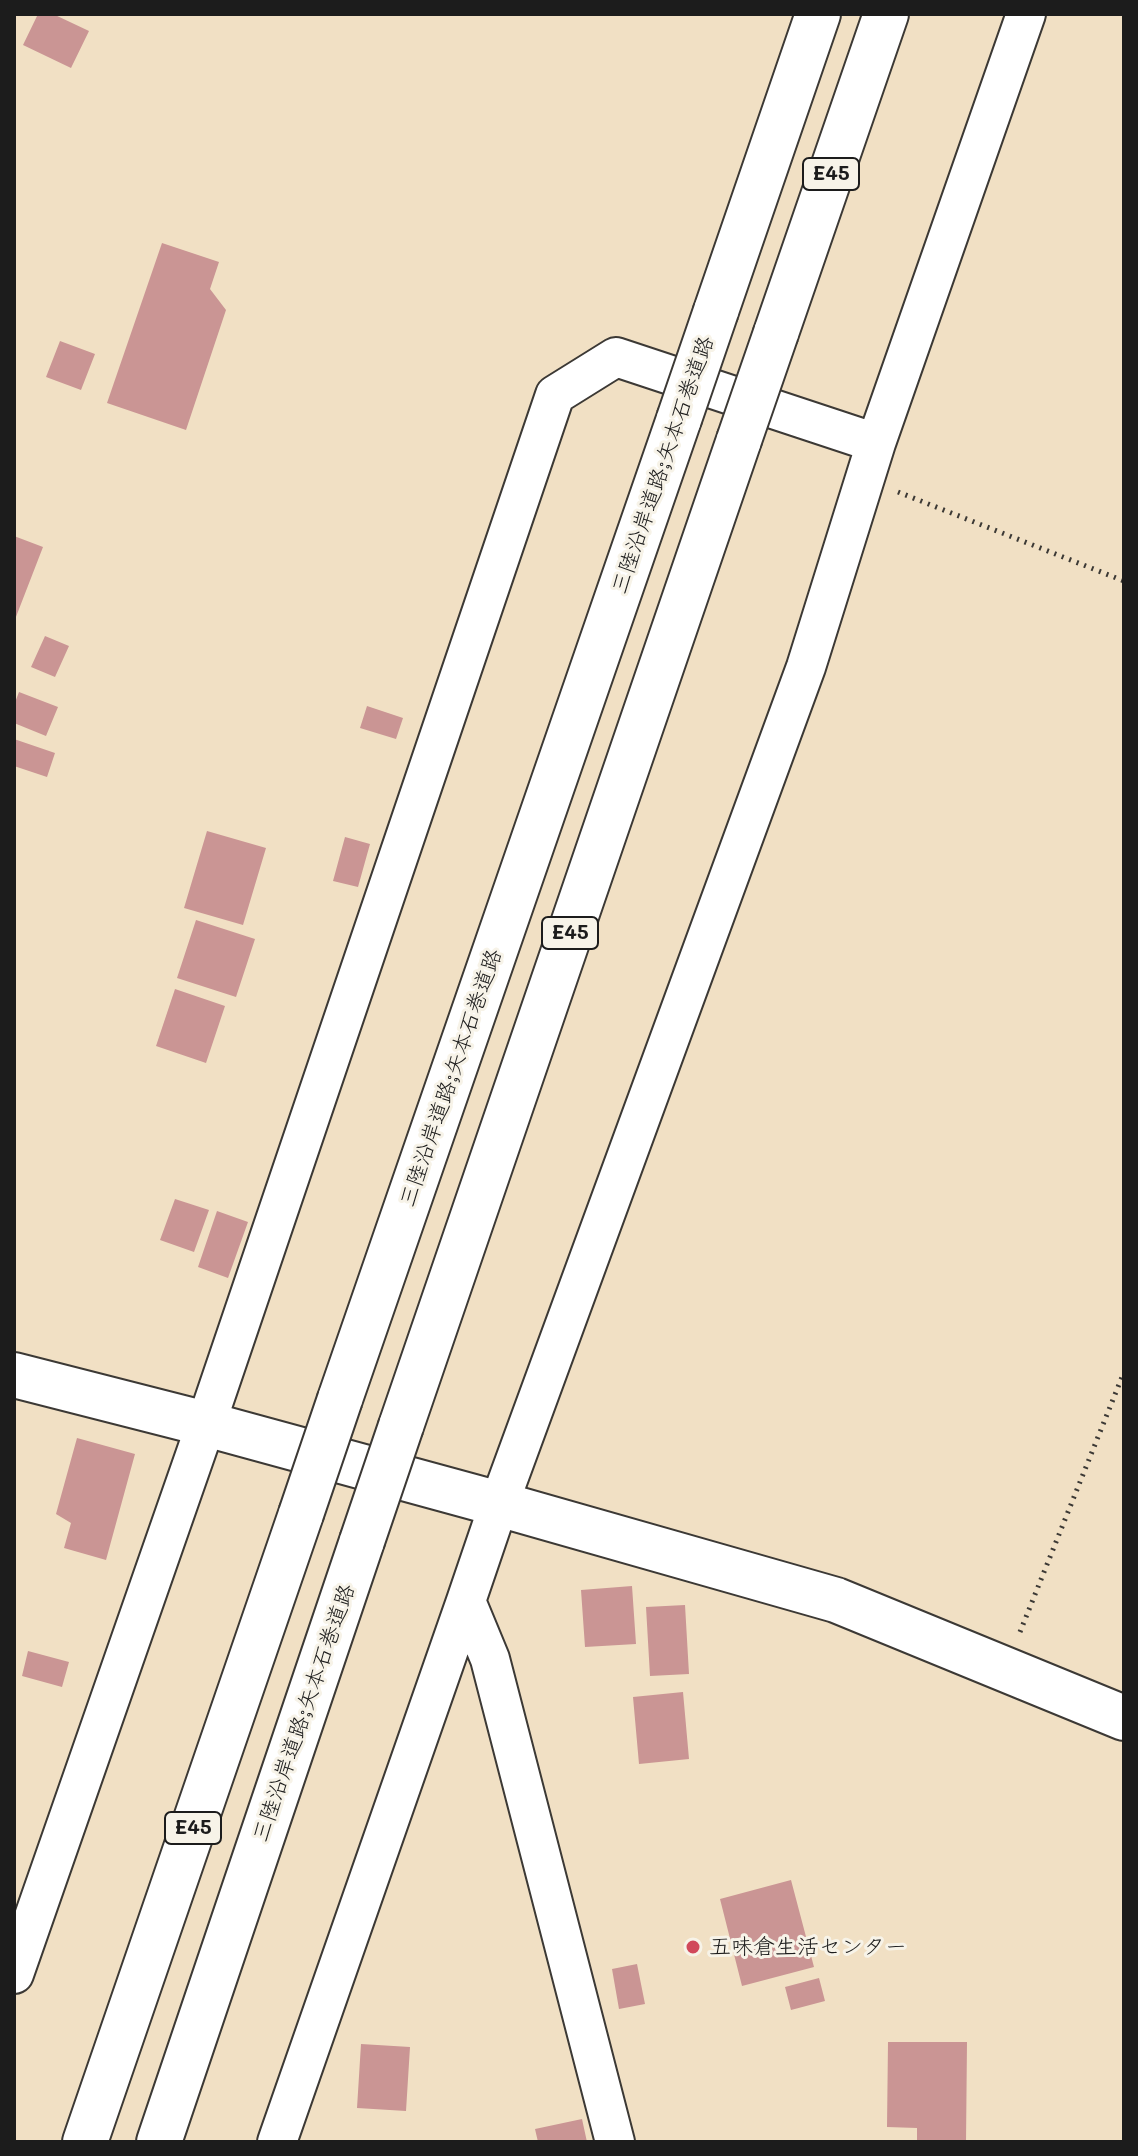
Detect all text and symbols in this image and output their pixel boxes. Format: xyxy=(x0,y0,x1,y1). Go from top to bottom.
road number: E45 xyxy=(803,158,859,190)
street label: 三陸沿岸道路;矢本石巻道路 xyxy=(606,332,720,598)
road number: E45 xyxy=(542,917,598,949)
street label: 三陸沿岸道路;矢本石巻道路 xyxy=(394,945,508,1211)
street label: 三陸沿岸道路;矢本石巻道路 xyxy=(247,1580,361,1846)
road number: E45 xyxy=(165,1812,221,1844)
place label: 五味倉生活センター xyxy=(709,1934,907,1960)
marker: 五味倉生活センター xyxy=(684,1938,702,1956)

